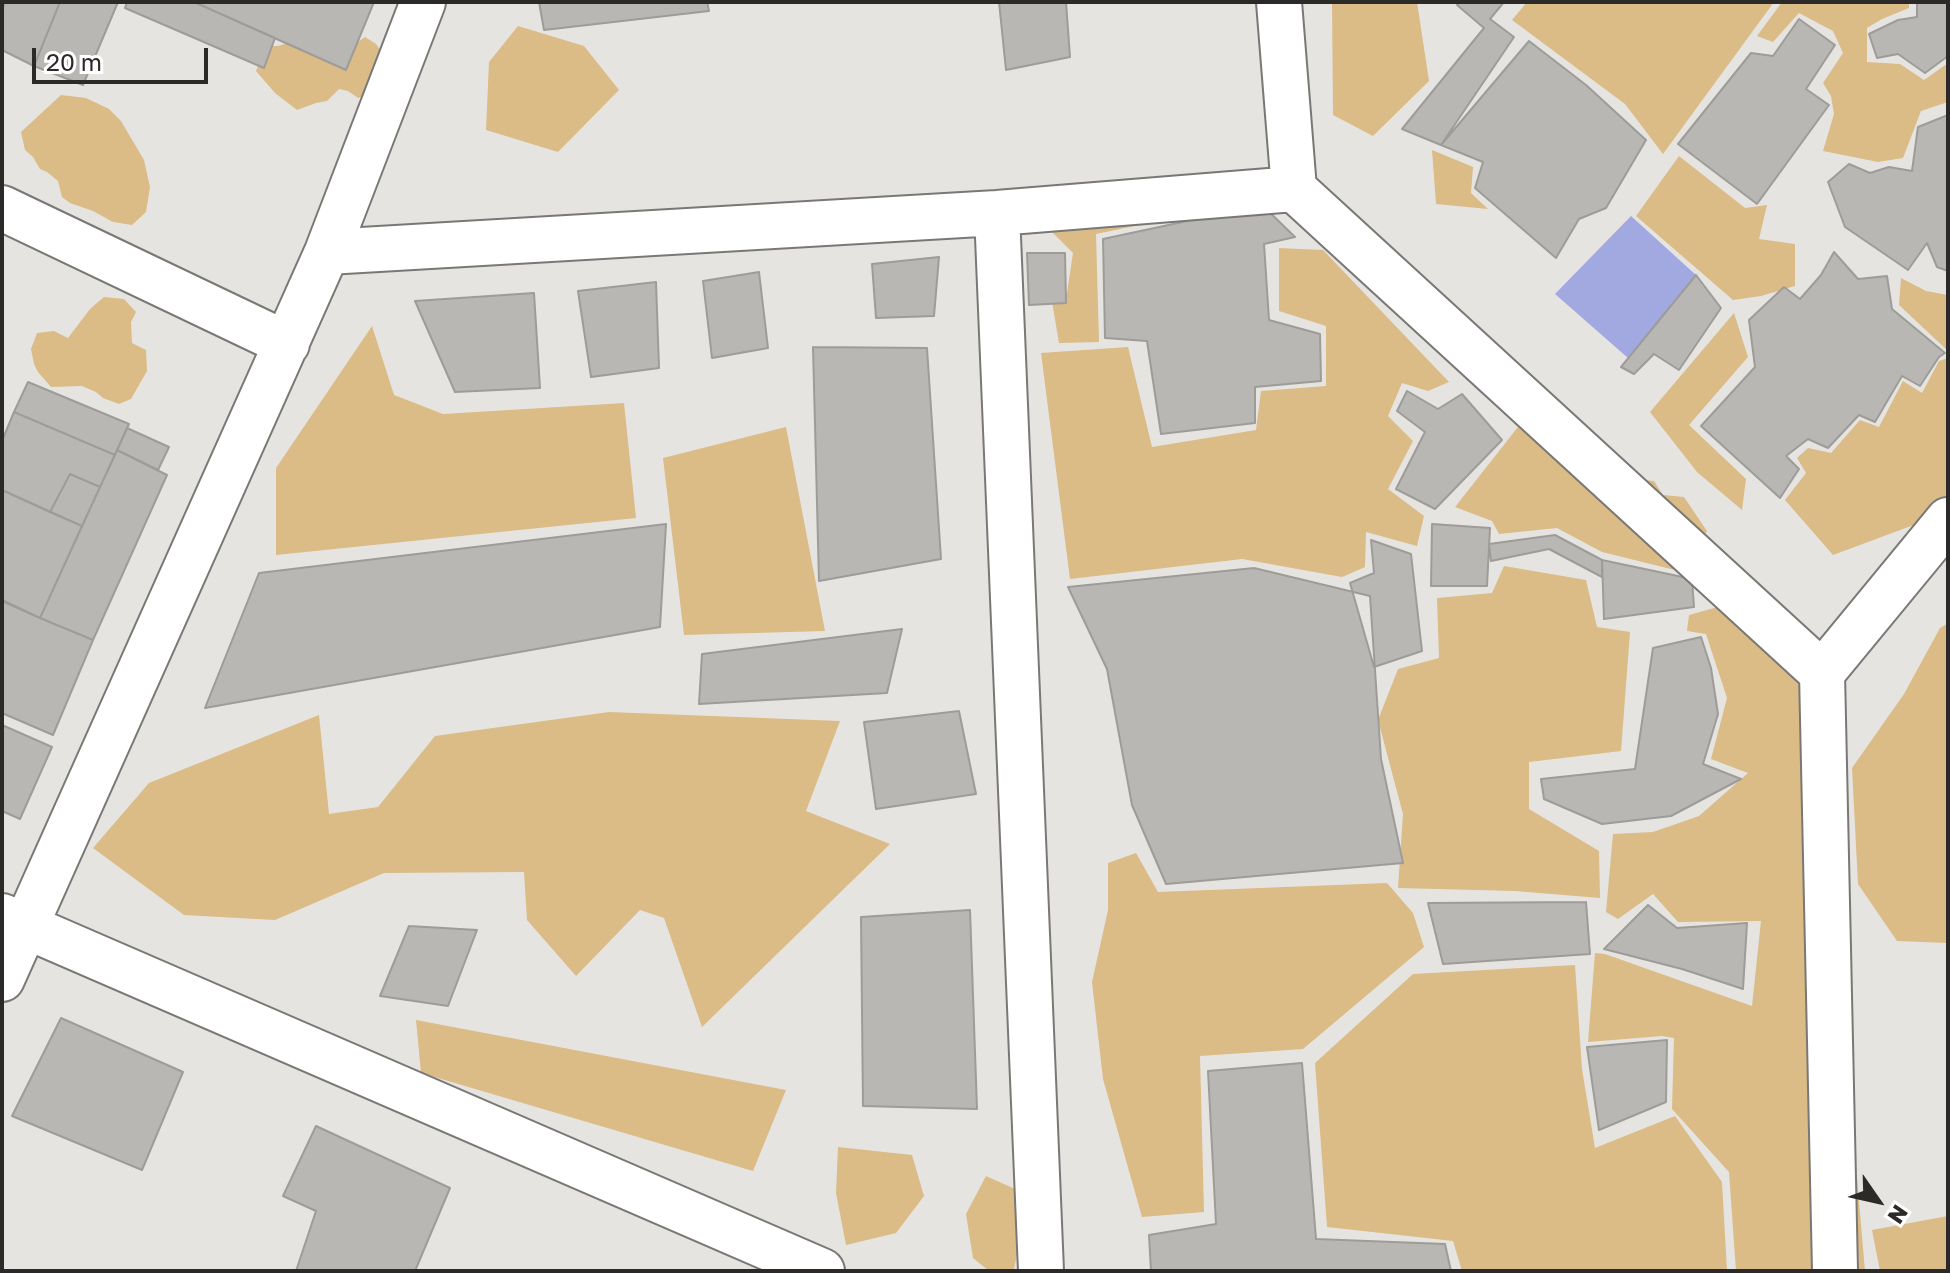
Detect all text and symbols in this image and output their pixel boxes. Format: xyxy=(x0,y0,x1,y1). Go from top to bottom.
scale bar xyxy=(36,32,212,82)
text: 20 m xyxy=(46,47,102,76)
north arrow xyxy=(1838,1161,1918,1241)
text: N xyxy=(1882,1200,1914,1229)

